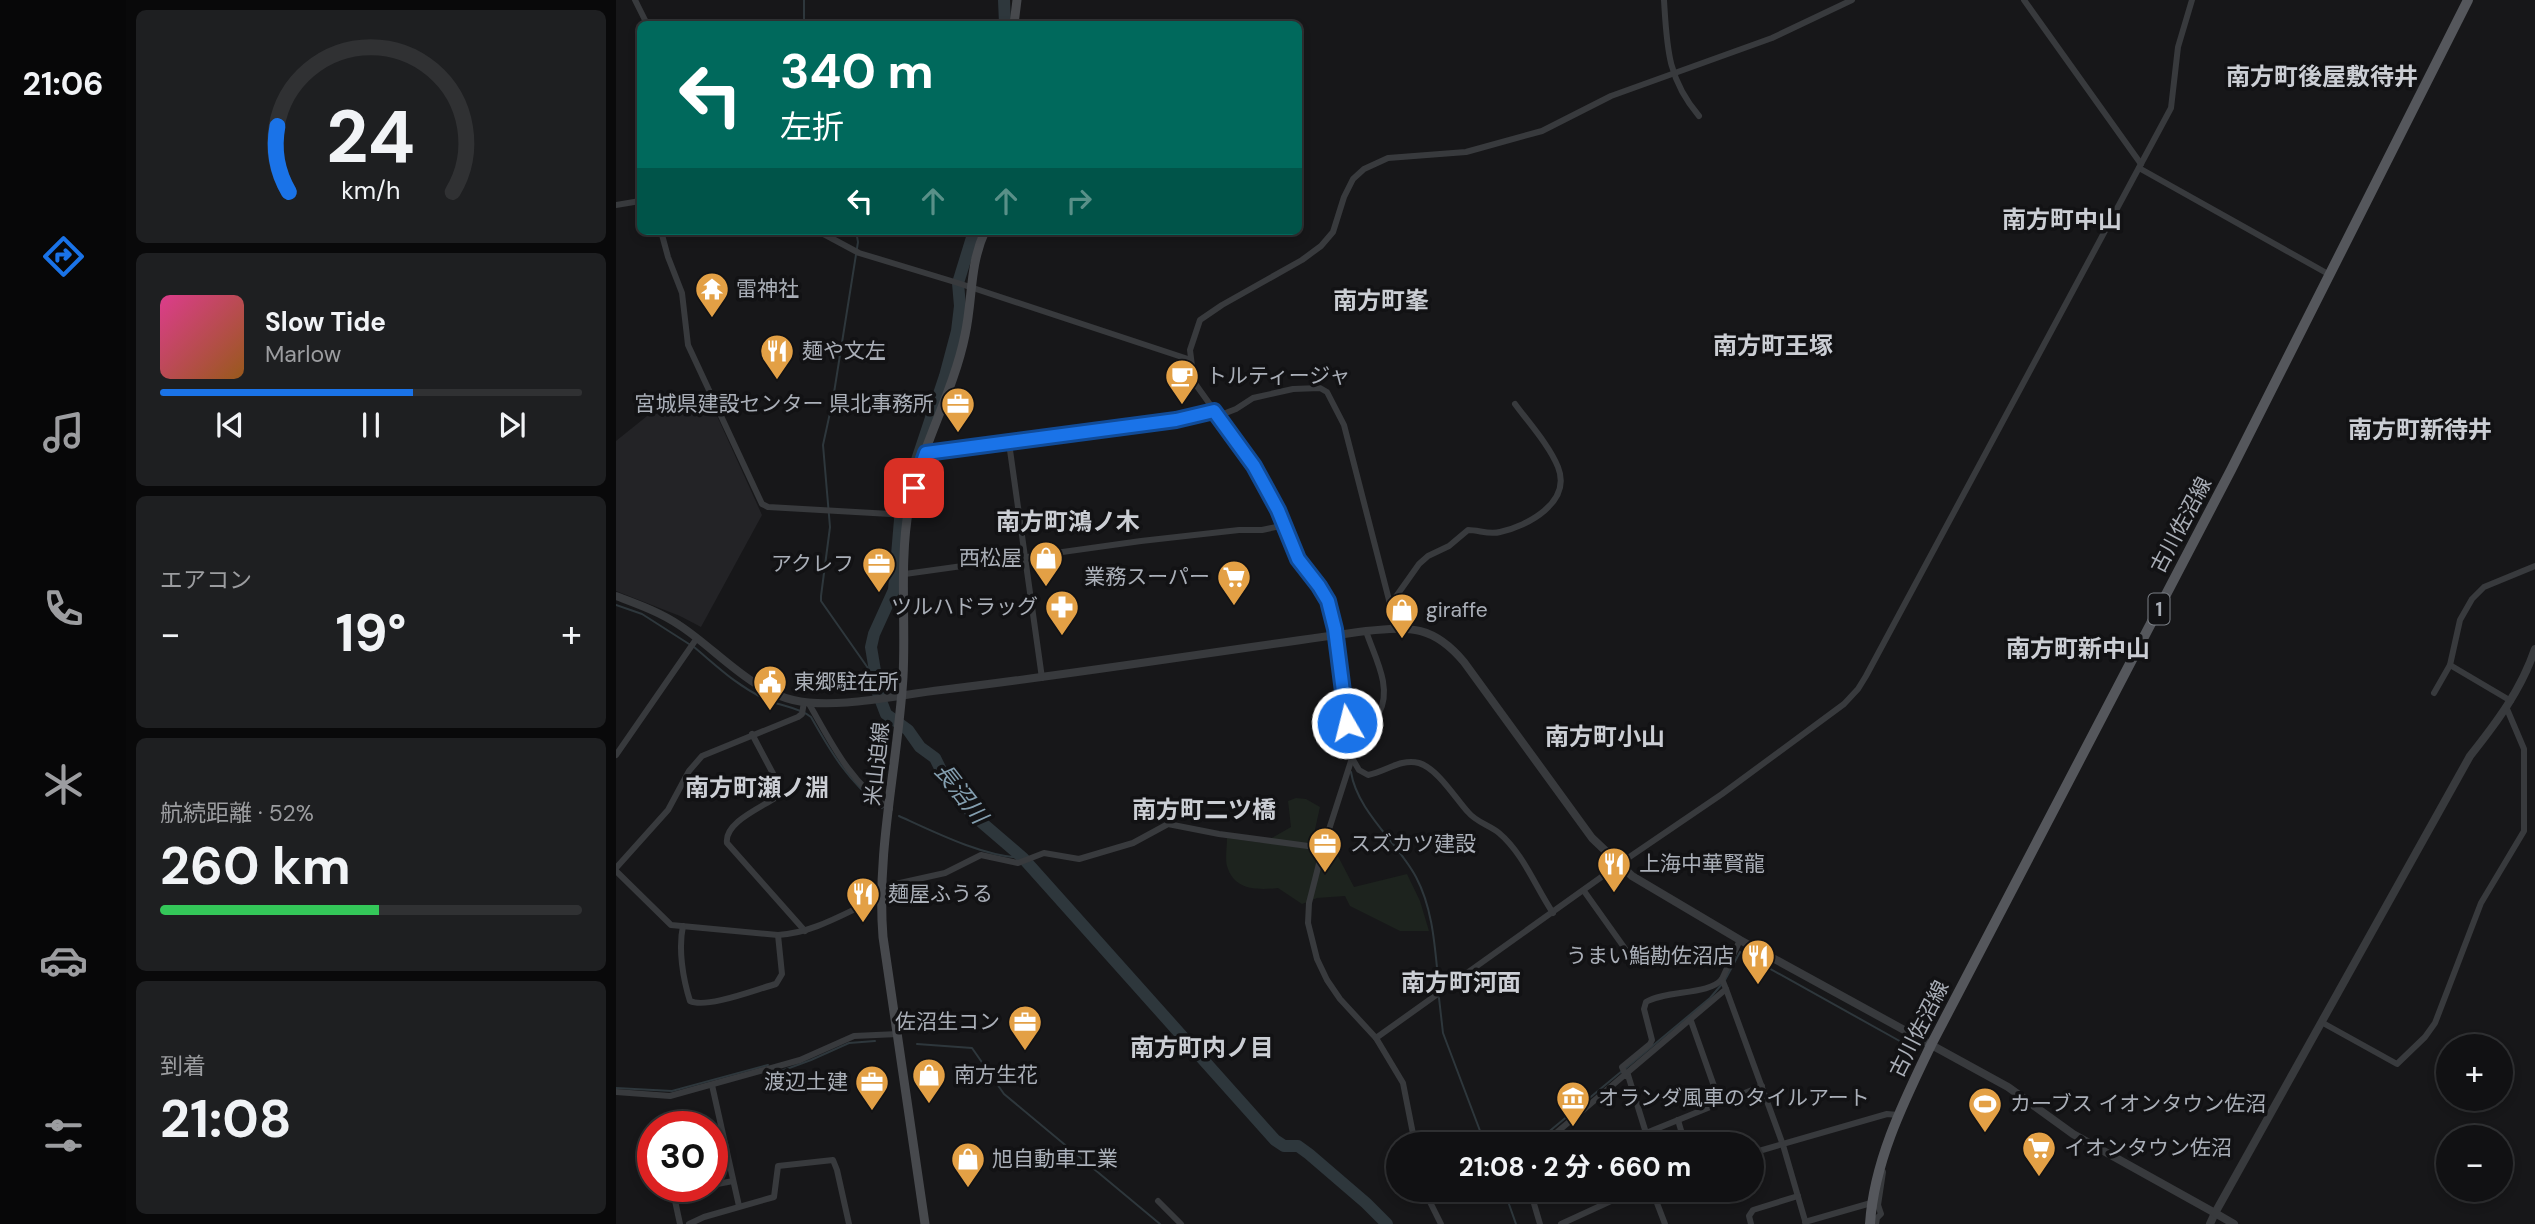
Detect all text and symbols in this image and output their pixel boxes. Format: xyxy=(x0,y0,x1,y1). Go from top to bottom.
text: 340 m xyxy=(780,39,934,103)
icon: left xyxy=(665,49,756,140)
district label: 南方町後屋敷待井 xyxy=(2226,61,2418,92)
text: 21:06 xyxy=(22,63,104,105)
text: 24 xyxy=(327,91,415,186)
text: 左折 xyxy=(780,106,844,148)
text: km/h xyxy=(341,174,401,207)
icon: left xyxy=(841,182,879,220)
icon: ahead xyxy=(914,182,952,220)
icon: ahead xyxy=(987,182,1025,220)
icon: right xyxy=(1060,182,1098,220)
district label: 南方町中山 xyxy=(2002,204,2122,235)
icon: directions xyxy=(39,232,88,281)
temple icon: 雷神社 xyxy=(693,270,731,319)
place label: 雷神社 xyxy=(736,275,799,303)
district label: 南方町峯 xyxy=(1333,285,1429,316)
text: Slow Tide xyxy=(265,305,386,339)
district label: 南方町王塚 xyxy=(1713,330,1833,361)
restaurant icon: 麺や文左 xyxy=(758,332,796,381)
place label: 麺や文左 xyxy=(802,337,886,365)
text: Marlow xyxy=(265,339,341,369)
cafe icon: トルティージャ xyxy=(1163,357,1201,406)
place label: トルティージャ xyxy=(1206,362,1350,390)
office icon: 宮城県建設センター 県北事務所 xyxy=(939,385,977,434)
place label: 宮城県建設センター 県北事務所 xyxy=(634,390,934,418)
icon: previous xyxy=(211,406,249,444)
icon: pause xyxy=(352,406,390,444)
icon: next xyxy=(493,406,531,444)
icon: music xyxy=(39,408,88,457)
district label: 南方町新待井 xyxy=(2348,414,2492,445)
pin xyxy=(884,458,944,518)
icon: arrive xyxy=(895,469,933,507)
street label: 古川佐沼線 xyxy=(2144,472,2218,578)
district label: 南方町鴻ノ木 xyxy=(996,506,1140,537)
shop icon: 西松屋 xyxy=(1027,539,1065,588)
place label: 西松屋 xyxy=(959,544,1022,572)
office icon: アクレフ xyxy=(860,545,898,594)
place label: アクレフ xyxy=(771,550,854,578)
supermarket icon: 業務スーパー xyxy=(1215,558,1253,607)
place label: 業務スーパー xyxy=(1084,563,1210,591)
text: エアコン xyxy=(160,565,252,595)
icon: phone xyxy=(39,584,88,633)
pharmacy icon: ツルハドラッグ xyxy=(1043,588,1081,637)
shop icon: giraffe xyxy=(1383,591,1421,640)
place label: ツルハドラッグ xyxy=(891,593,1038,621)
road number: 1 xyxy=(2148,594,2170,624)
place label: giraffe xyxy=(1426,596,1488,624)
text: 19° xyxy=(336,599,406,667)
text: − xyxy=(160,609,181,659)
text: + xyxy=(561,609,582,659)
district label: 南方町新中山 xyxy=(2006,633,2150,664)
public building icon: 東郷駐在所 xyxy=(751,663,789,712)
place label: 東郷駐在所 xyxy=(794,668,899,696)
position arrow xyxy=(1310,686,1384,760)
street label: 米山迫線 xyxy=(859,721,895,807)
district label: 南方町小山 xyxy=(1545,721,1665,752)
water label: 長沼川 xyxy=(928,757,996,832)
icon: climate xyxy=(39,760,88,809)
district label: 南方町瀬ノ淵 xyxy=(685,772,829,803)
district label: 南方町二ツ橋 xyxy=(1132,794,1276,825)
text: 航続距離 · 52% xyxy=(160,798,314,828)
office icon: スズカツ建設 xyxy=(1306,825,1344,874)
place label: スズカツ建設 xyxy=(1350,830,1476,858)
text: 260 km xyxy=(160,832,351,900)
restaurant icon: 上海中華賢龍 xyxy=(1595,845,1633,894)
place label: 上海中華賢龍 xyxy=(1639,850,1765,878)
restaurant icon: 麺屋ふうる xyxy=(844,875,882,924)
place label: 麺屋ふうる xyxy=(888,880,993,908)
icon: car xyxy=(39,936,88,985)
restaurant icon: うまい鮨勘佐沼店 xyxy=(1739,937,1777,986)
place label: うまい鮨勘佐沼店 xyxy=(1566,942,1734,970)
district label: 南方町河面 xyxy=(1401,967,1521,998)
street label: 古川佐沼線 xyxy=(1883,976,1955,1082)
office icon: 佐沼生コン xyxy=(1006,1003,1044,1052)
place label: 佐沼生コン xyxy=(895,1008,1000,1036)
district label: 南方町内ノ目 xyxy=(1130,1032,1274,1063)
map controls xyxy=(2436,1034,2513,1202)
button: + xyxy=(2436,1034,2513,1111)
text: 到着 xyxy=(160,1051,206,1081)
shop icon: 南方生花 xyxy=(910,1056,948,1105)
place label: 南方生花 xyxy=(954,1061,1038,1089)
office icon: 渡辺土建 xyxy=(853,1063,891,1112)
place label: 渡辺土建 xyxy=(764,1068,848,1096)
museum icon: オランダ風車のタイルアート xyxy=(1554,1079,1592,1128)
place label: オランダ風車のタイルアート xyxy=(1598,1084,1870,1112)
text: 21:08 xyxy=(160,1085,292,1153)
sports icon: カーブス イオンタウン佐沼 xyxy=(1966,1085,2004,1134)
place label: カーブス イオンタウン佐沼 xyxy=(2010,1090,2266,1118)
icon: filters xyxy=(39,1111,88,1160)
speed limit sign: 30 xyxy=(637,1111,728,1202)
button: − xyxy=(2436,1125,2513,1202)
supermarket icon: イオンタウン佐沼 xyxy=(2020,1129,2058,1178)
place label: イオンタウン佐沼 xyxy=(2064,1134,2232,1162)
shop icon: 旭自動車工業 xyxy=(949,1140,987,1189)
place label: 旭自動車工業 xyxy=(992,1145,1118,1173)
text: 21:08 · 2 分 · 660 m xyxy=(1459,1150,1691,1184)

